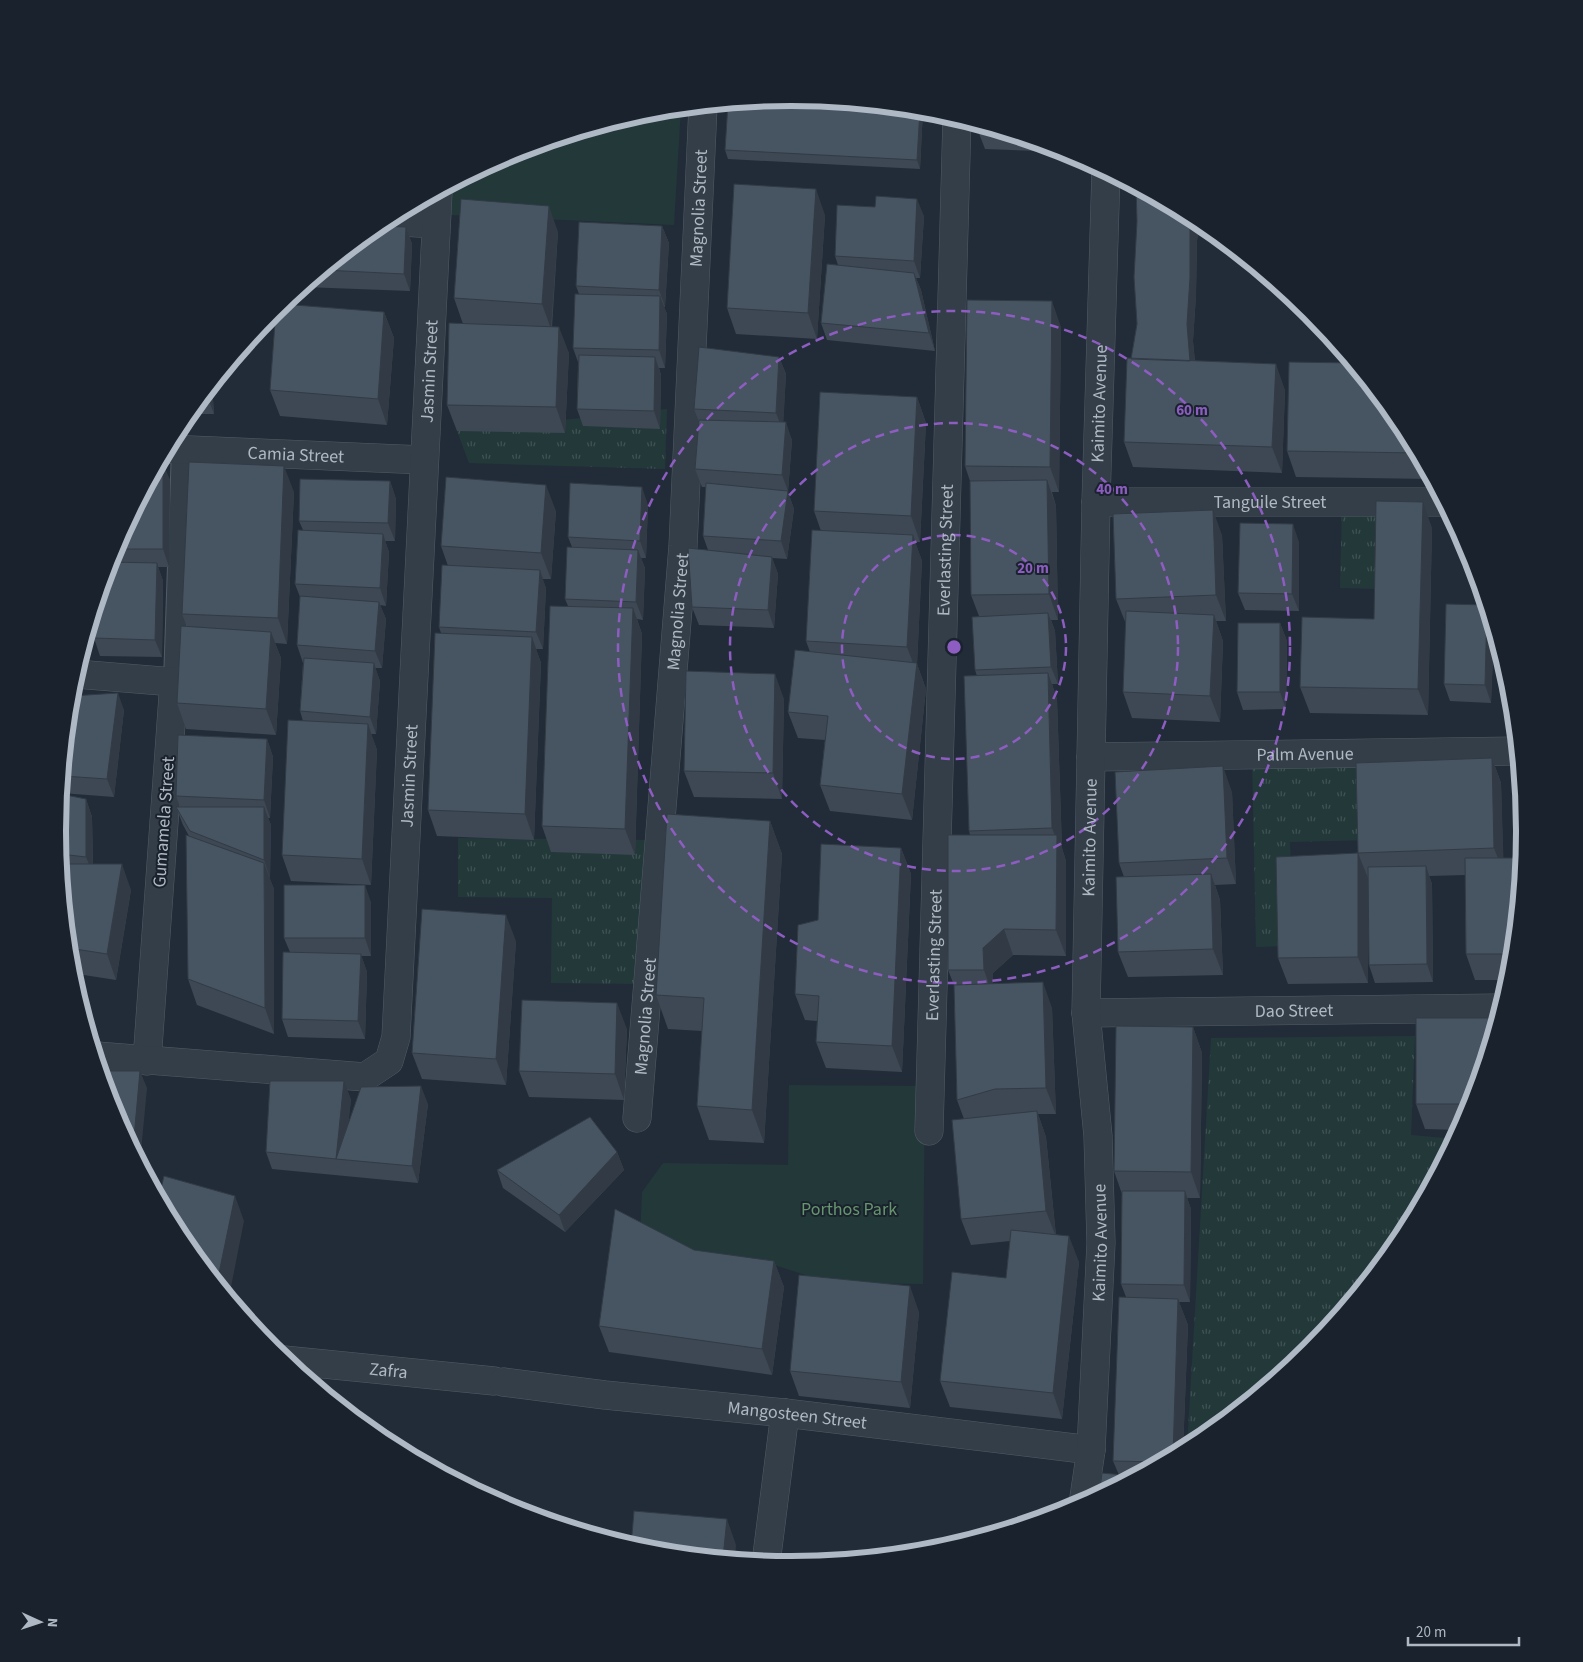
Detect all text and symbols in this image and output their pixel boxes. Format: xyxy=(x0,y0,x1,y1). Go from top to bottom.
street label: Magnolia Street xyxy=(683,149,714,268)
street label: Jasmin Street xyxy=(414,319,444,424)
street label: Kaimito Avenue xyxy=(1085,344,1113,463)
text: 60 m xyxy=(1176,400,1208,421)
street label: Camia Street xyxy=(247,440,345,469)
text: 40 m xyxy=(1096,479,1128,500)
street label: Everlasting Street xyxy=(931,484,959,617)
street label: Tanguile Street xyxy=(1214,490,1326,515)
street label: Magnolia Street xyxy=(661,552,695,671)
text: 20 m xyxy=(1017,558,1049,579)
centre of rings xyxy=(945,638,963,656)
street label: Jasmin Street xyxy=(394,724,424,828)
street label: Palm Avenue xyxy=(1256,741,1354,767)
street label: Gumamela Street xyxy=(147,756,181,888)
street label: Kaimito Avenue xyxy=(1076,778,1103,897)
street label: Everlasting Street xyxy=(920,889,948,1021)
street label: Magnolia Street xyxy=(628,957,662,1076)
street label: Dao Street xyxy=(1255,998,1333,1023)
street label: Kaimito Avenue xyxy=(1086,1183,1113,1302)
park label: Porthos Park xyxy=(801,1197,897,1222)
street label: Zafra xyxy=(368,1356,409,1385)
street label: Mangosteen Street xyxy=(726,1395,868,1435)
north arrow xyxy=(15,1597,65,1647)
scale bar xyxy=(1408,1614,1519,1646)
text: N xyxy=(42,1617,62,1628)
text: 20 m xyxy=(1416,1622,1446,1643)

